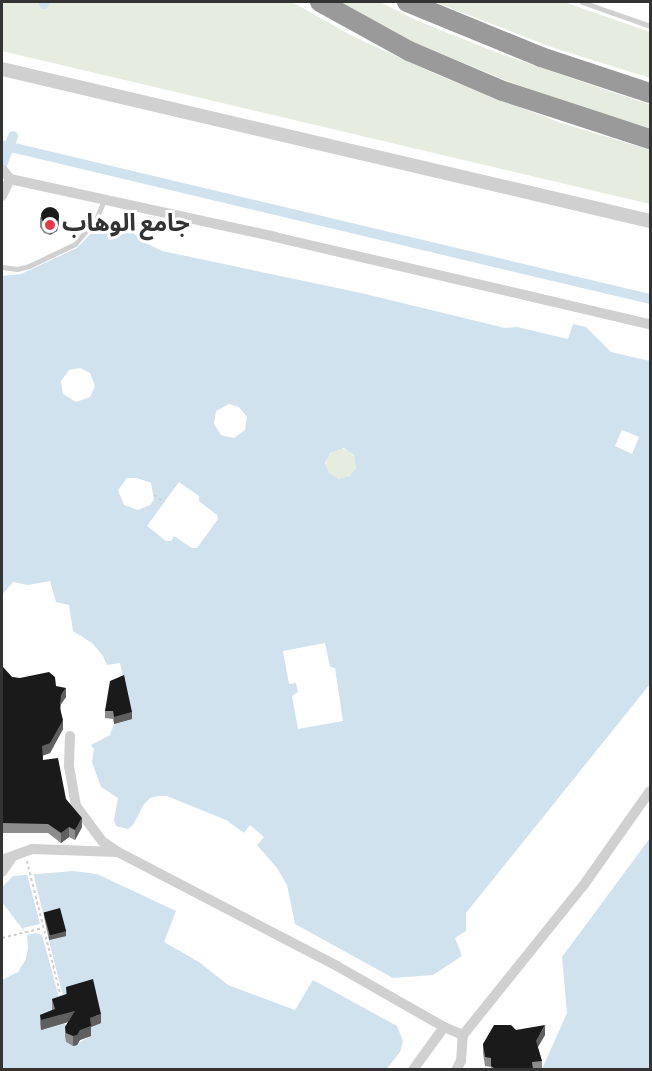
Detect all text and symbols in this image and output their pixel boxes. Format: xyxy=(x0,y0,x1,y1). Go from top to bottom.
place label: جامع الوهاب xyxy=(62,211,190,239)
marker: جامع الوهاب xyxy=(43,218,57,232)

